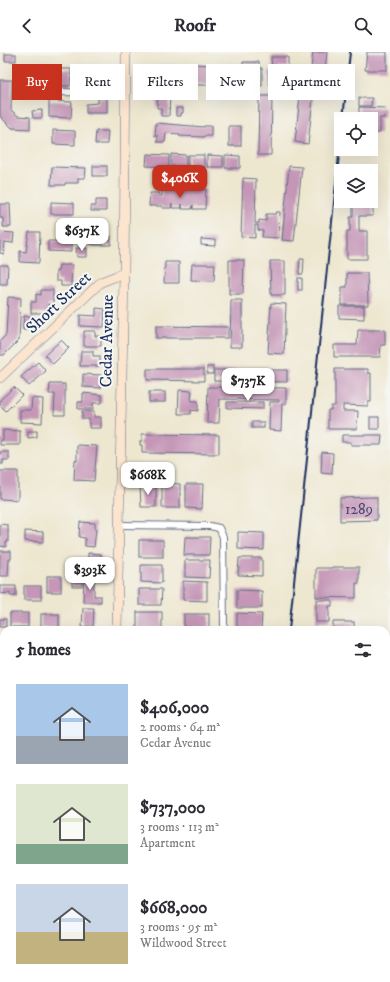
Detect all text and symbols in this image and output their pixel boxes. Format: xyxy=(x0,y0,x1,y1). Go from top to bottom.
icon: back xyxy=(16,15,38,37)
text: Roofr xyxy=(174,15,216,37)
icon: search xyxy=(352,15,374,37)
chip: Buy xyxy=(12,64,62,100)
chip: Rent xyxy=(70,64,125,100)
chip: Filters xyxy=(133,64,198,100)
chip: New xyxy=(206,64,260,100)
chip: Apartment xyxy=(268,64,355,100)
map controls xyxy=(334,112,378,208)
button: locate xyxy=(334,112,378,156)
button: layers xyxy=(334,164,378,208)
pin: $406K xyxy=(152,165,208,199)
text: $406K xyxy=(161,170,199,186)
pin: $637K xyxy=(54,218,110,252)
text: $637K xyxy=(65,223,99,239)
street label: Short Street xyxy=(21,266,96,339)
street label: Cedar Avenue xyxy=(95,294,119,388)
pin: $737K xyxy=(220,368,276,402)
text: $737K xyxy=(231,373,265,389)
pin: $668K xyxy=(120,462,176,496)
text: $668K xyxy=(130,467,166,483)
house number: 1289 xyxy=(345,500,373,519)
pin: $393K xyxy=(62,557,118,591)
text: $393K xyxy=(74,562,106,578)
text: 5 homes xyxy=(16,639,71,661)
icon: filters xyxy=(352,639,374,661)
text: $406,000 xyxy=(140,697,209,719)
icon: home xyxy=(48,700,96,748)
text: 2 rooms · 64 m² xyxy=(140,719,220,735)
text: Cedar Avenue xyxy=(140,735,211,751)
text: $737,000 xyxy=(140,797,205,819)
icon: home xyxy=(48,800,96,848)
text: 3 rooms · 113 m² xyxy=(140,819,219,835)
text: Apartment xyxy=(140,835,195,851)
text: $668,000 xyxy=(140,897,208,919)
icon: home xyxy=(48,900,96,948)
text: 3 rooms · 95 m² xyxy=(140,919,217,935)
text: Wildwood Street xyxy=(140,935,227,951)

